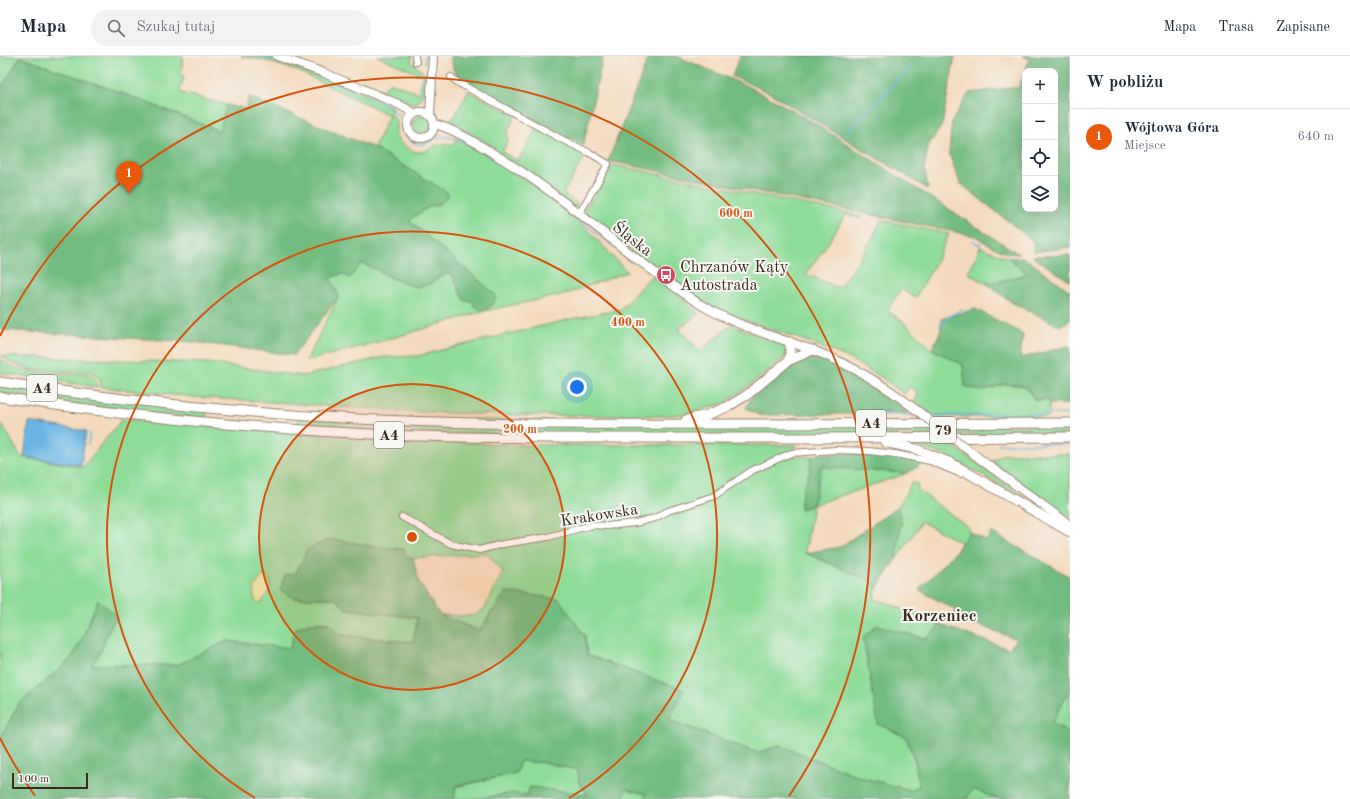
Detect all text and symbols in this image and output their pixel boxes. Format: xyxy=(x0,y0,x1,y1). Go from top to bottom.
search box xyxy=(91,10,371,46)
icon: search xyxy=(105,17,127,39)
text: Mapa xyxy=(20,18,67,37)
text: Szukaj tutaj xyxy=(137,20,215,35)
text: Mapa xyxy=(1163,20,1196,34)
text: Trasa xyxy=(1218,20,1254,34)
text: Zapisane xyxy=(1276,20,1330,34)
map controls xyxy=(1022,68,1058,212)
button: + xyxy=(1022,68,1058,104)
text: W pobliżu xyxy=(1086,74,1163,91)
button: − xyxy=(1022,104,1058,140)
text: Wójtowa Góra xyxy=(1124,121,1219,136)
text: 1 xyxy=(1095,130,1103,143)
text: 640 m xyxy=(1297,130,1334,143)
text: Miejsce xyxy=(1124,139,1166,152)
button: locate xyxy=(1022,140,1058,176)
pin: 1 xyxy=(116,161,142,194)
button: layers xyxy=(1022,176,1058,212)
text: 600 m xyxy=(719,208,753,220)
street label: Śląska xyxy=(609,215,658,260)
place label: Chrzanów Kąty Autostrada xyxy=(680,260,789,294)
bus stop icon: Chrzanów Kąty Autostrada xyxy=(655,264,677,286)
text: 400 m xyxy=(611,317,645,329)
road number: A4 xyxy=(27,375,57,401)
your location xyxy=(567,377,587,397)
road number: A4 xyxy=(856,410,886,436)
road number: 79 xyxy=(930,417,956,443)
road number: A4 xyxy=(374,422,404,448)
text: 200 m xyxy=(503,424,537,436)
street label: Krakowska xyxy=(559,502,639,530)
centre of rings xyxy=(405,530,419,544)
district label: Korzeniec xyxy=(901,608,977,625)
scale bar xyxy=(12,771,88,790)
text: 100 m xyxy=(18,774,49,785)

